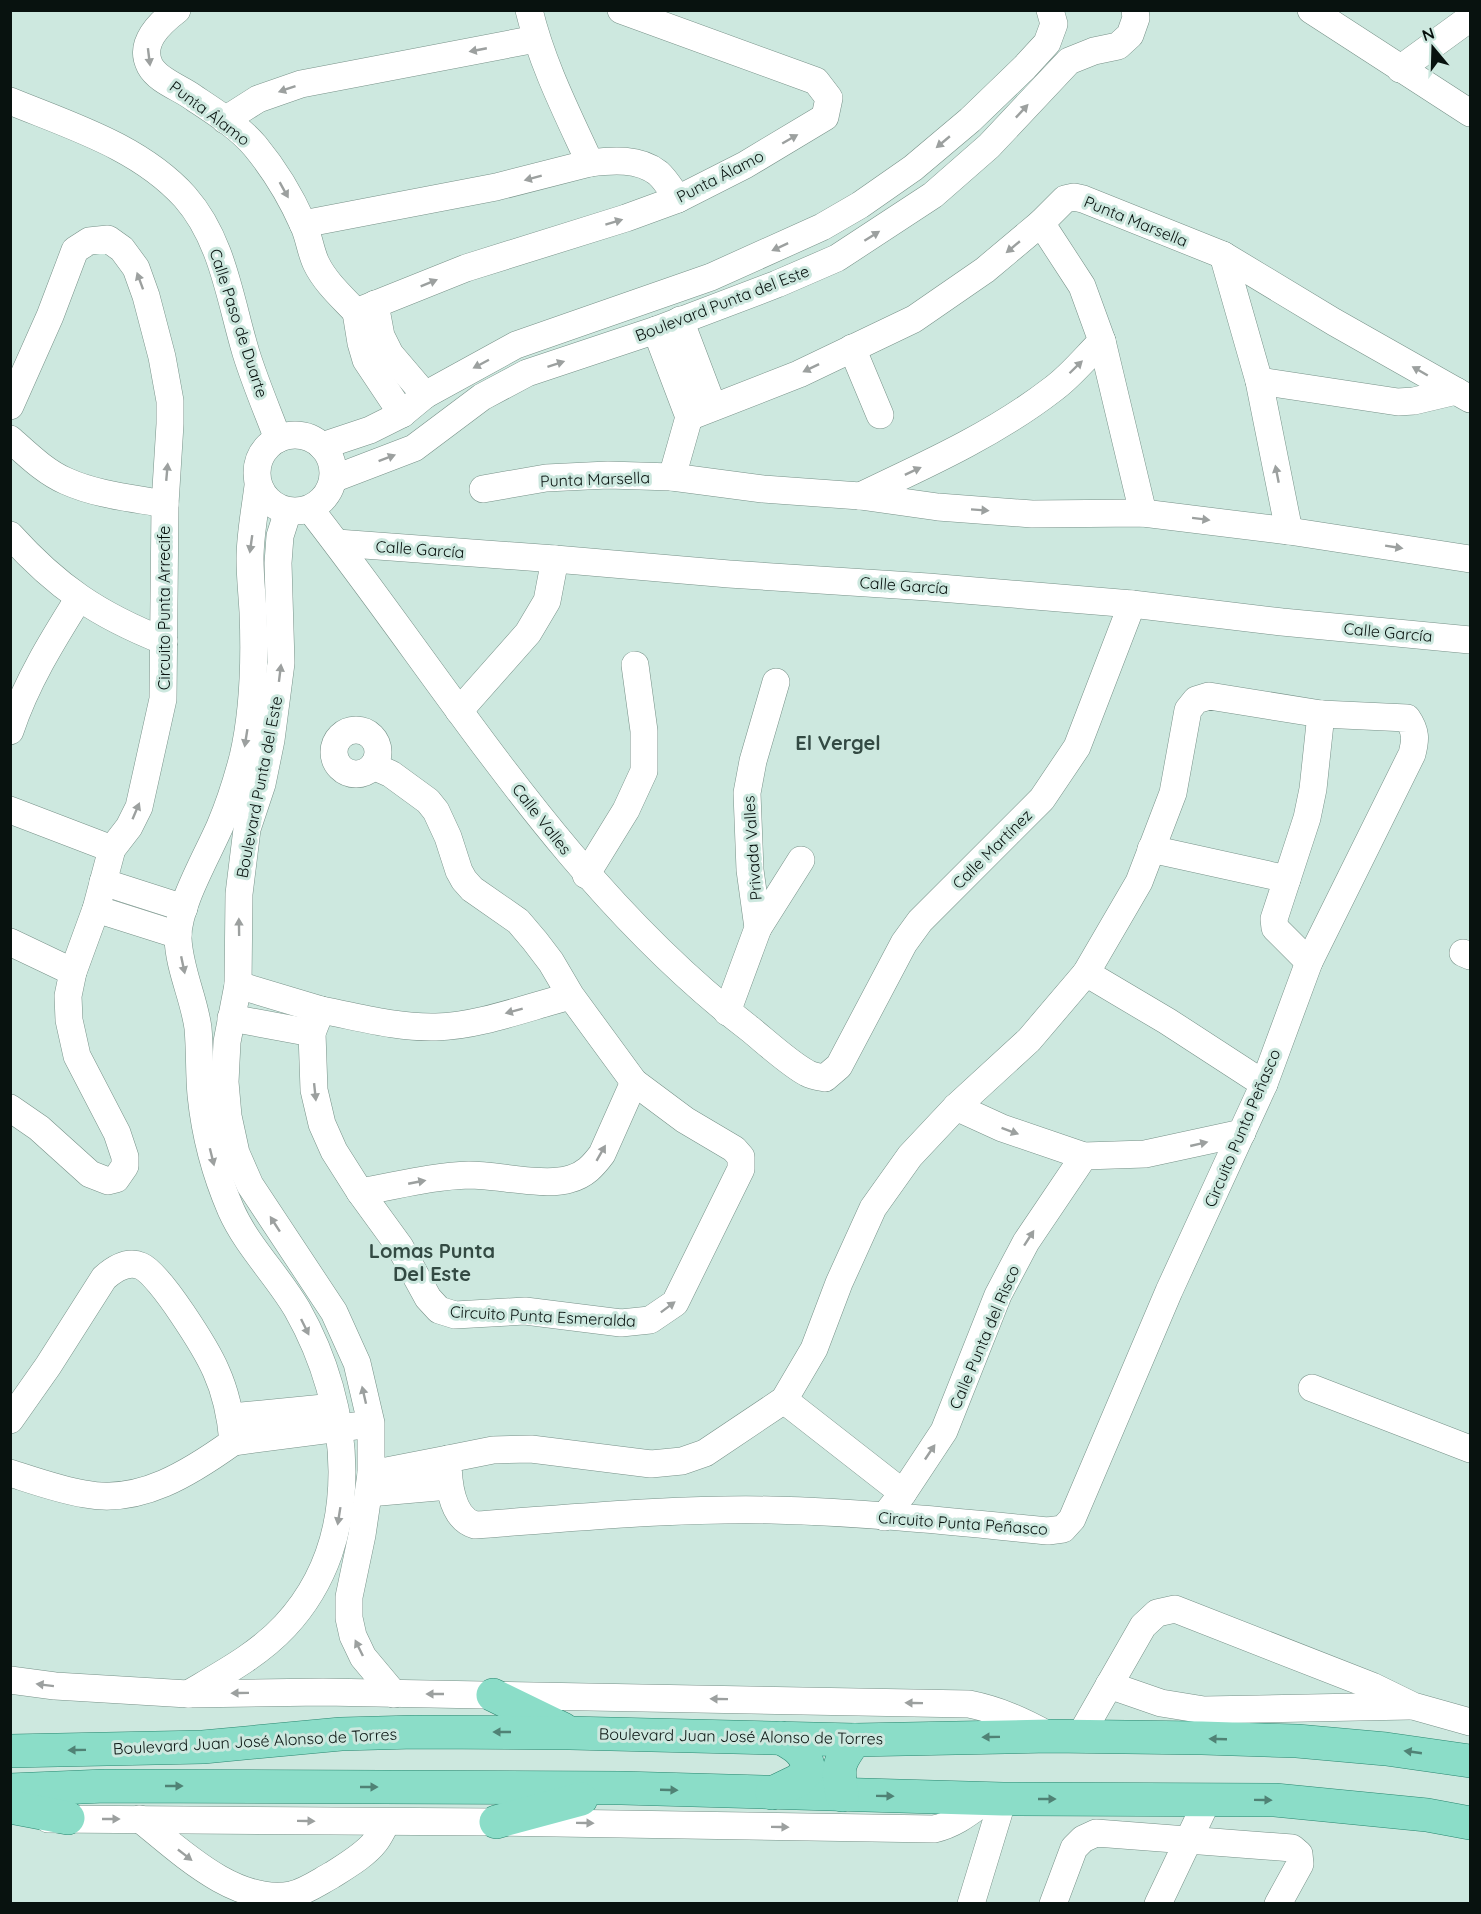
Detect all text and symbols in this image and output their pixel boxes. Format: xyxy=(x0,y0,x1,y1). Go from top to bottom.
north arrow xyxy=(1403,18,1463,78)
text: N xyxy=(1419,22,1437,45)
one-way arrow xyxy=(469,46,488,55)
one-way arrow xyxy=(145,48,154,67)
street label: Punta Álamo xyxy=(166,76,254,150)
one-way arrow xyxy=(278,84,296,94)
one-way arrow xyxy=(1014,105,1028,119)
one-way arrow xyxy=(782,133,798,144)
one-way arrow xyxy=(935,136,951,149)
street label: Punta Álamo xyxy=(673,145,767,207)
one-way arrow xyxy=(524,173,543,183)
one-way arrow xyxy=(279,182,289,199)
street label: Punta Marsella xyxy=(1081,191,1191,251)
one-way arrow xyxy=(605,216,623,226)
one-way arrow xyxy=(864,230,881,241)
one-way arrow xyxy=(1005,240,1021,253)
one-way arrow xyxy=(771,243,788,252)
street label: Calle Paso de Duarte xyxy=(205,246,273,400)
street label: Boulevard Punta del Este xyxy=(632,261,812,345)
one-way arrow xyxy=(135,272,145,290)
one-way arrow xyxy=(420,277,438,287)
one-way arrow xyxy=(472,358,490,368)
one-way arrow xyxy=(547,358,565,368)
one-way arrow xyxy=(1069,360,1083,374)
one-way arrow xyxy=(802,364,819,373)
one-way arrow xyxy=(1411,366,1428,376)
one-way arrow xyxy=(379,453,397,463)
one-way arrow xyxy=(162,463,172,482)
one-way arrow xyxy=(1272,464,1281,483)
street label: Punta Marsella xyxy=(540,467,650,491)
one-way arrow xyxy=(904,467,921,476)
one-way arrow xyxy=(971,505,990,515)
one-way arrow xyxy=(1191,515,1210,524)
street label: Circuito Punta Arrecife xyxy=(154,526,174,690)
one-way arrow xyxy=(247,535,256,554)
street label: Calle García xyxy=(375,536,465,562)
one-way arrow xyxy=(1385,543,1404,552)
street label: Calle García xyxy=(859,572,949,598)
street label: Calle García xyxy=(1343,618,1433,646)
one-way arrow xyxy=(275,664,285,683)
street label: Boulevard Punta del Este xyxy=(232,694,286,880)
one-way arrow xyxy=(241,729,250,748)
district label: El Vergel xyxy=(795,730,881,755)
street label: Calle Valles xyxy=(508,780,576,858)
street label: Privada Valles xyxy=(738,795,766,901)
one-way arrow xyxy=(131,801,141,819)
street label: Calle Martínez xyxy=(948,805,1036,893)
one-way arrow xyxy=(234,917,244,936)
one-way arrow xyxy=(178,956,188,974)
one-way arrow xyxy=(505,1007,523,1016)
street label: Circuito Punta Peñasco xyxy=(1200,1046,1284,1210)
one-way arrow xyxy=(310,1082,319,1101)
one-way arrow xyxy=(1001,1126,1019,1136)
one-way arrow xyxy=(1190,1138,1208,1148)
one-way arrow xyxy=(595,1145,605,1162)
one-way arrow xyxy=(208,1148,218,1166)
one-way arrow xyxy=(408,1177,427,1186)
one-way arrow xyxy=(269,1215,280,1232)
one-way arrow xyxy=(1024,1230,1035,1246)
district label: Lomas Punta Del Este xyxy=(369,1238,495,1286)
street label: Calle Punta del Risco xyxy=(945,1262,1023,1412)
street label: Circuito Punta Esmeralda xyxy=(450,1301,636,1331)
one-way arrow xyxy=(660,1301,676,1313)
one-way arrow xyxy=(301,1318,310,1335)
one-way arrow xyxy=(359,1386,369,1404)
one-way arrow xyxy=(924,1445,936,1461)
one-way arrow xyxy=(334,1506,343,1525)
street label: Circuito Punta Peñasco xyxy=(878,1507,1048,1539)
one-way arrow xyxy=(354,1639,364,1656)
one-way arrow xyxy=(35,1680,54,1689)
one-way arrow xyxy=(230,1688,249,1698)
one-way arrow xyxy=(425,1689,444,1699)
one-way arrow xyxy=(710,1694,729,1704)
one-way arrow xyxy=(905,1698,924,1707)
street label: Boulevard Juan José Alonso de Torres xyxy=(113,1724,397,1758)
street label: Boulevard Juan José Alonso de Torres xyxy=(599,1724,883,1748)
one-way arrow xyxy=(493,1727,512,1737)
one-way arrow xyxy=(982,1732,1001,1742)
one-way arrow xyxy=(1209,1734,1228,1743)
one-way arrow xyxy=(68,1746,87,1755)
one-way arrow xyxy=(1403,1748,1422,1757)
one-way arrow xyxy=(164,1781,183,1791)
one-way arrow xyxy=(359,1782,378,1792)
one-way arrow xyxy=(659,1785,678,1795)
one-way arrow xyxy=(875,1791,894,1800)
one-way arrow xyxy=(1038,1794,1057,1804)
one-way arrow xyxy=(1254,1795,1273,1805)
one-way arrow xyxy=(101,1814,120,1824)
one-way arrow xyxy=(296,1816,315,1826)
one-way arrow xyxy=(575,1819,594,1828)
one-way arrow xyxy=(770,1822,789,1831)
one-way arrow xyxy=(178,1849,193,1861)

